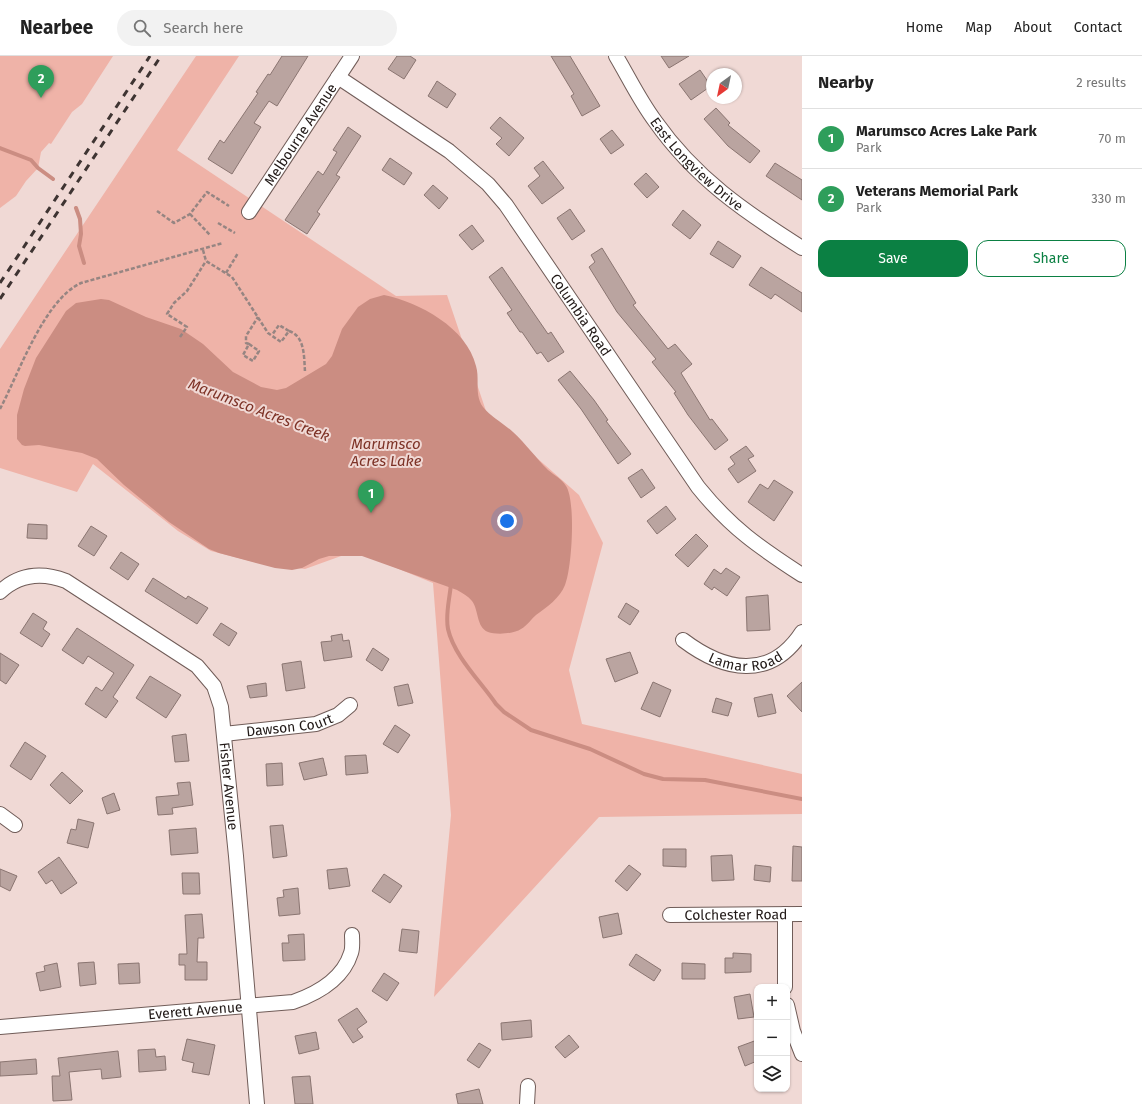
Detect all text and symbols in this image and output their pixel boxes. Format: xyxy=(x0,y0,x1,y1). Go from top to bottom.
search box xyxy=(117,10,397,46)
text: Nearbee xyxy=(20,16,93,39)
icon: search xyxy=(131,17,153,39)
text: Search here xyxy=(163,19,243,37)
text: Home xyxy=(906,19,943,36)
text: Map xyxy=(965,19,992,36)
text: About xyxy=(1014,19,1052,36)
text: Contact xyxy=(1074,19,1122,36)
pin: 2 xyxy=(28,65,54,98)
north arrow xyxy=(706,68,742,104)
text: Nearby xyxy=(818,72,873,93)
text: 2 results xyxy=(1076,75,1126,90)
street label: Melbourne Avenue xyxy=(261,80,340,189)
street label: East Longview Drive xyxy=(646,114,746,215)
text: Marumsco Acres Lake Park xyxy=(856,122,1037,140)
text: 1 xyxy=(828,131,834,146)
text: 70 m xyxy=(1099,131,1126,146)
text: Park xyxy=(856,140,882,155)
text: Veterans Memorial Park xyxy=(856,182,1018,200)
text: 2 xyxy=(828,191,834,206)
text: 330 m xyxy=(1091,191,1126,206)
text: Park xyxy=(856,200,882,215)
button: Save xyxy=(818,240,968,277)
button: Share xyxy=(976,240,1126,277)
street label: Columbia Road xyxy=(546,271,614,360)
water label: Marumsco Acres Creek xyxy=(186,375,332,445)
water label: Marumsco Acres Lake xyxy=(350,435,422,470)
pin: 1 xyxy=(358,480,384,513)
your location xyxy=(497,511,517,531)
street label: Lamar Road xyxy=(706,648,786,675)
street label: Dawson Court xyxy=(245,710,336,741)
street label: Fisher Avenue xyxy=(216,741,241,831)
street label: Colchester Road xyxy=(685,906,787,924)
map controls xyxy=(754,984,790,1092)
button: + xyxy=(754,984,790,1020)
street label: Everett Avenue xyxy=(147,998,243,1023)
button: − xyxy=(754,1020,790,1056)
button: layers xyxy=(754,1056,790,1092)

